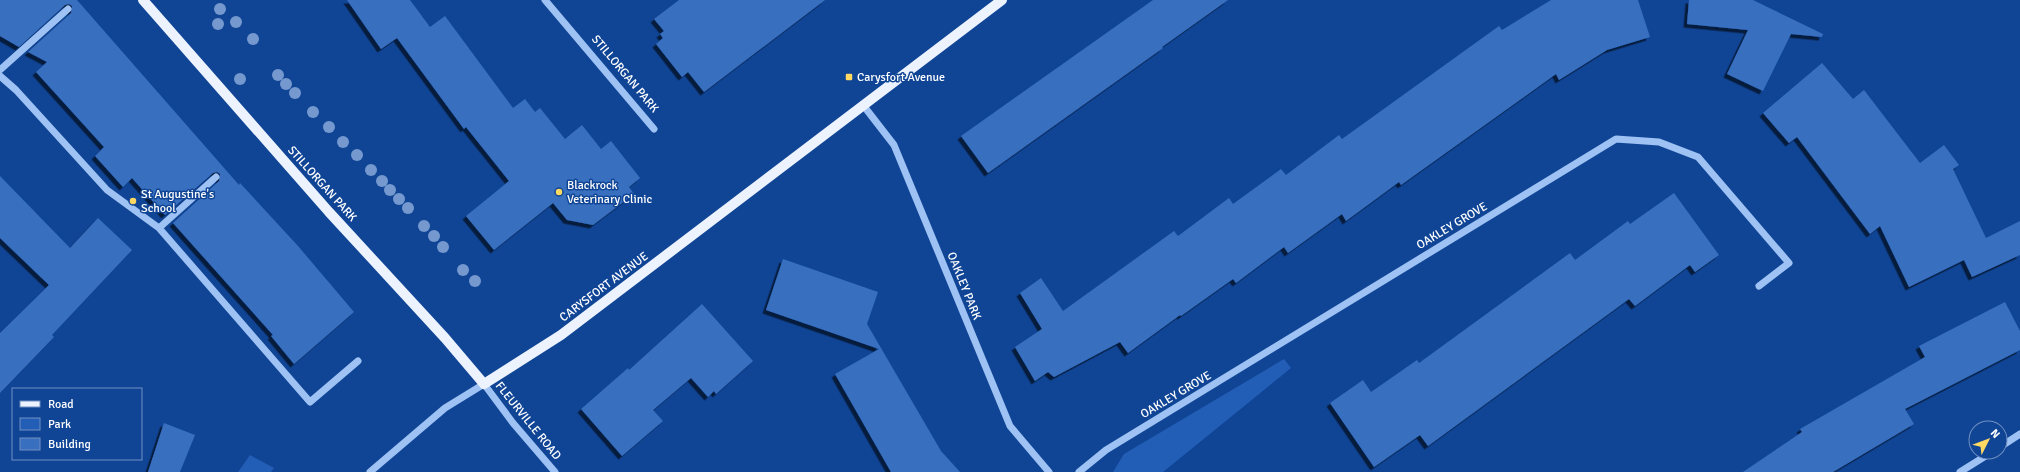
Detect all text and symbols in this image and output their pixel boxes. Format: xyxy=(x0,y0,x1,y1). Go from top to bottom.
street label: STILLORGAN PARK xyxy=(588,32,662,116)
place label: Carysfort Avenue xyxy=(857,70,945,85)
marker: Carysfort Avenue xyxy=(844,72,854,82)
street label: STILLORGAN PARK xyxy=(284,143,360,225)
place label: Blackrock Veterinary Clinic xyxy=(567,178,653,207)
place label: St Augustine's School xyxy=(141,187,214,216)
marker: Blackrock Veterinary Clinic xyxy=(554,187,564,197)
marker: St Augustine's School xyxy=(128,196,138,206)
street label: OAKLEY GROVE xyxy=(1414,199,1490,253)
street label: CARYSFORT AVENUE xyxy=(557,249,651,325)
street label: OAKLEY PARK xyxy=(944,250,984,322)
street label: OAKLEY GROVE xyxy=(1138,368,1214,422)
street label: FLEURVILLE ROAD xyxy=(492,379,564,463)
legend xyxy=(12,388,142,460)
text: Road xyxy=(48,397,74,412)
text: Park xyxy=(48,417,71,432)
north arrow xyxy=(1968,420,2008,460)
text: N xyxy=(1988,426,2002,441)
text: Building xyxy=(48,437,91,452)

